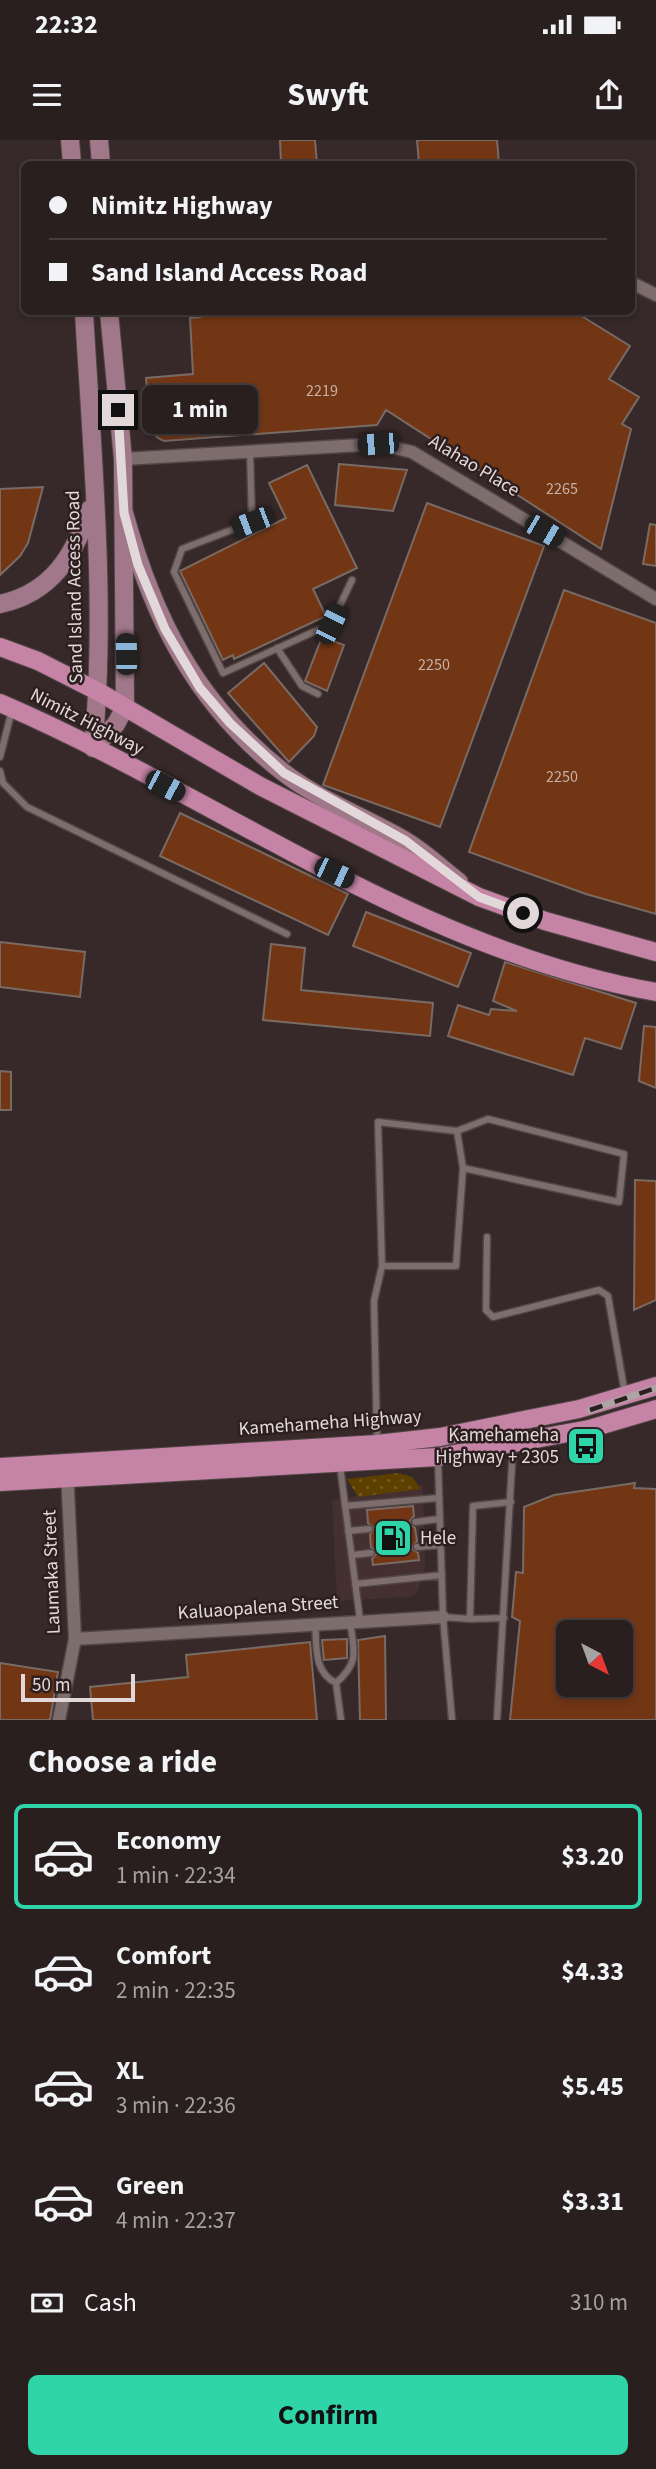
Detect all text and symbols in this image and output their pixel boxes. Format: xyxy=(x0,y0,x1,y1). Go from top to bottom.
text: 22:32 xyxy=(35,6,98,43)
text: Swyft xyxy=(287,72,369,118)
icon: menu xyxy=(28,76,66,114)
icon: share xyxy=(590,76,628,114)
text: Nimitz Highway xyxy=(91,187,273,224)
text: Sand Island Access Road xyxy=(91,254,368,291)
house number: 2219 xyxy=(306,380,338,402)
callout: 1 min xyxy=(142,386,258,434)
text: 1 min xyxy=(172,393,228,426)
route end xyxy=(102,394,134,426)
street label: Alahao Place xyxy=(423,428,525,504)
car xyxy=(357,432,400,456)
house number: 2265 xyxy=(546,478,578,500)
street label: Sand Island Access Road xyxy=(60,490,90,684)
car xyxy=(229,505,276,539)
car xyxy=(521,511,568,551)
car xyxy=(313,601,350,647)
car xyxy=(116,633,137,675)
house number: 2250 xyxy=(418,654,450,676)
street label: Nimitz Highway xyxy=(25,682,149,762)
house number: 2250 xyxy=(546,766,578,788)
car xyxy=(142,767,189,805)
car xyxy=(311,855,358,891)
route start xyxy=(507,897,539,929)
street label: Kamehameha Highway xyxy=(238,1403,423,1443)
place label: Kamehameha Highway + 2305 xyxy=(435,1422,559,1471)
bus stop icon: Kamehameha Highway + 2305 xyxy=(565,1425,607,1467)
street label: Laumaka Street xyxy=(36,1509,68,1635)
fuel station icon: Hele xyxy=(372,1517,414,1559)
place label: Hele xyxy=(420,1525,456,1552)
street label: Kaluaopalena Street xyxy=(177,1589,340,1627)
north arrow xyxy=(556,1620,634,1698)
map controls xyxy=(556,1620,633,1697)
scale bar xyxy=(21,1671,135,1703)
text: 50 m xyxy=(32,1672,70,1699)
text: Choose a ride xyxy=(28,1739,217,1785)
text: Economy xyxy=(116,1822,221,1859)
icon: car xyxy=(32,1825,95,1888)
text: $3.20 xyxy=(561,1838,624,1875)
text: 1 min · 22:34 xyxy=(116,1859,236,1892)
text: Comfort xyxy=(116,1937,211,1974)
icon: car xyxy=(32,1940,95,2003)
text: $4.33 xyxy=(561,1953,624,1990)
text: 2 min · 22:35 xyxy=(116,1974,236,2007)
text: XL xyxy=(116,2052,144,2089)
icon: car xyxy=(32,2055,95,2118)
text: $5.45 xyxy=(561,2068,624,2105)
text: 3 min · 22:36 xyxy=(116,2089,236,2122)
text: Green xyxy=(116,2167,184,2204)
icon: car xyxy=(32,2170,95,2233)
text: $3.31 xyxy=(561,2183,624,2220)
text: 4 min · 22:37 xyxy=(116,2204,236,2237)
icon: cash xyxy=(28,2284,66,2322)
text: Cash xyxy=(84,2284,137,2321)
text: 310 m xyxy=(570,2286,628,2319)
button: Confirm xyxy=(28,2375,628,2455)

